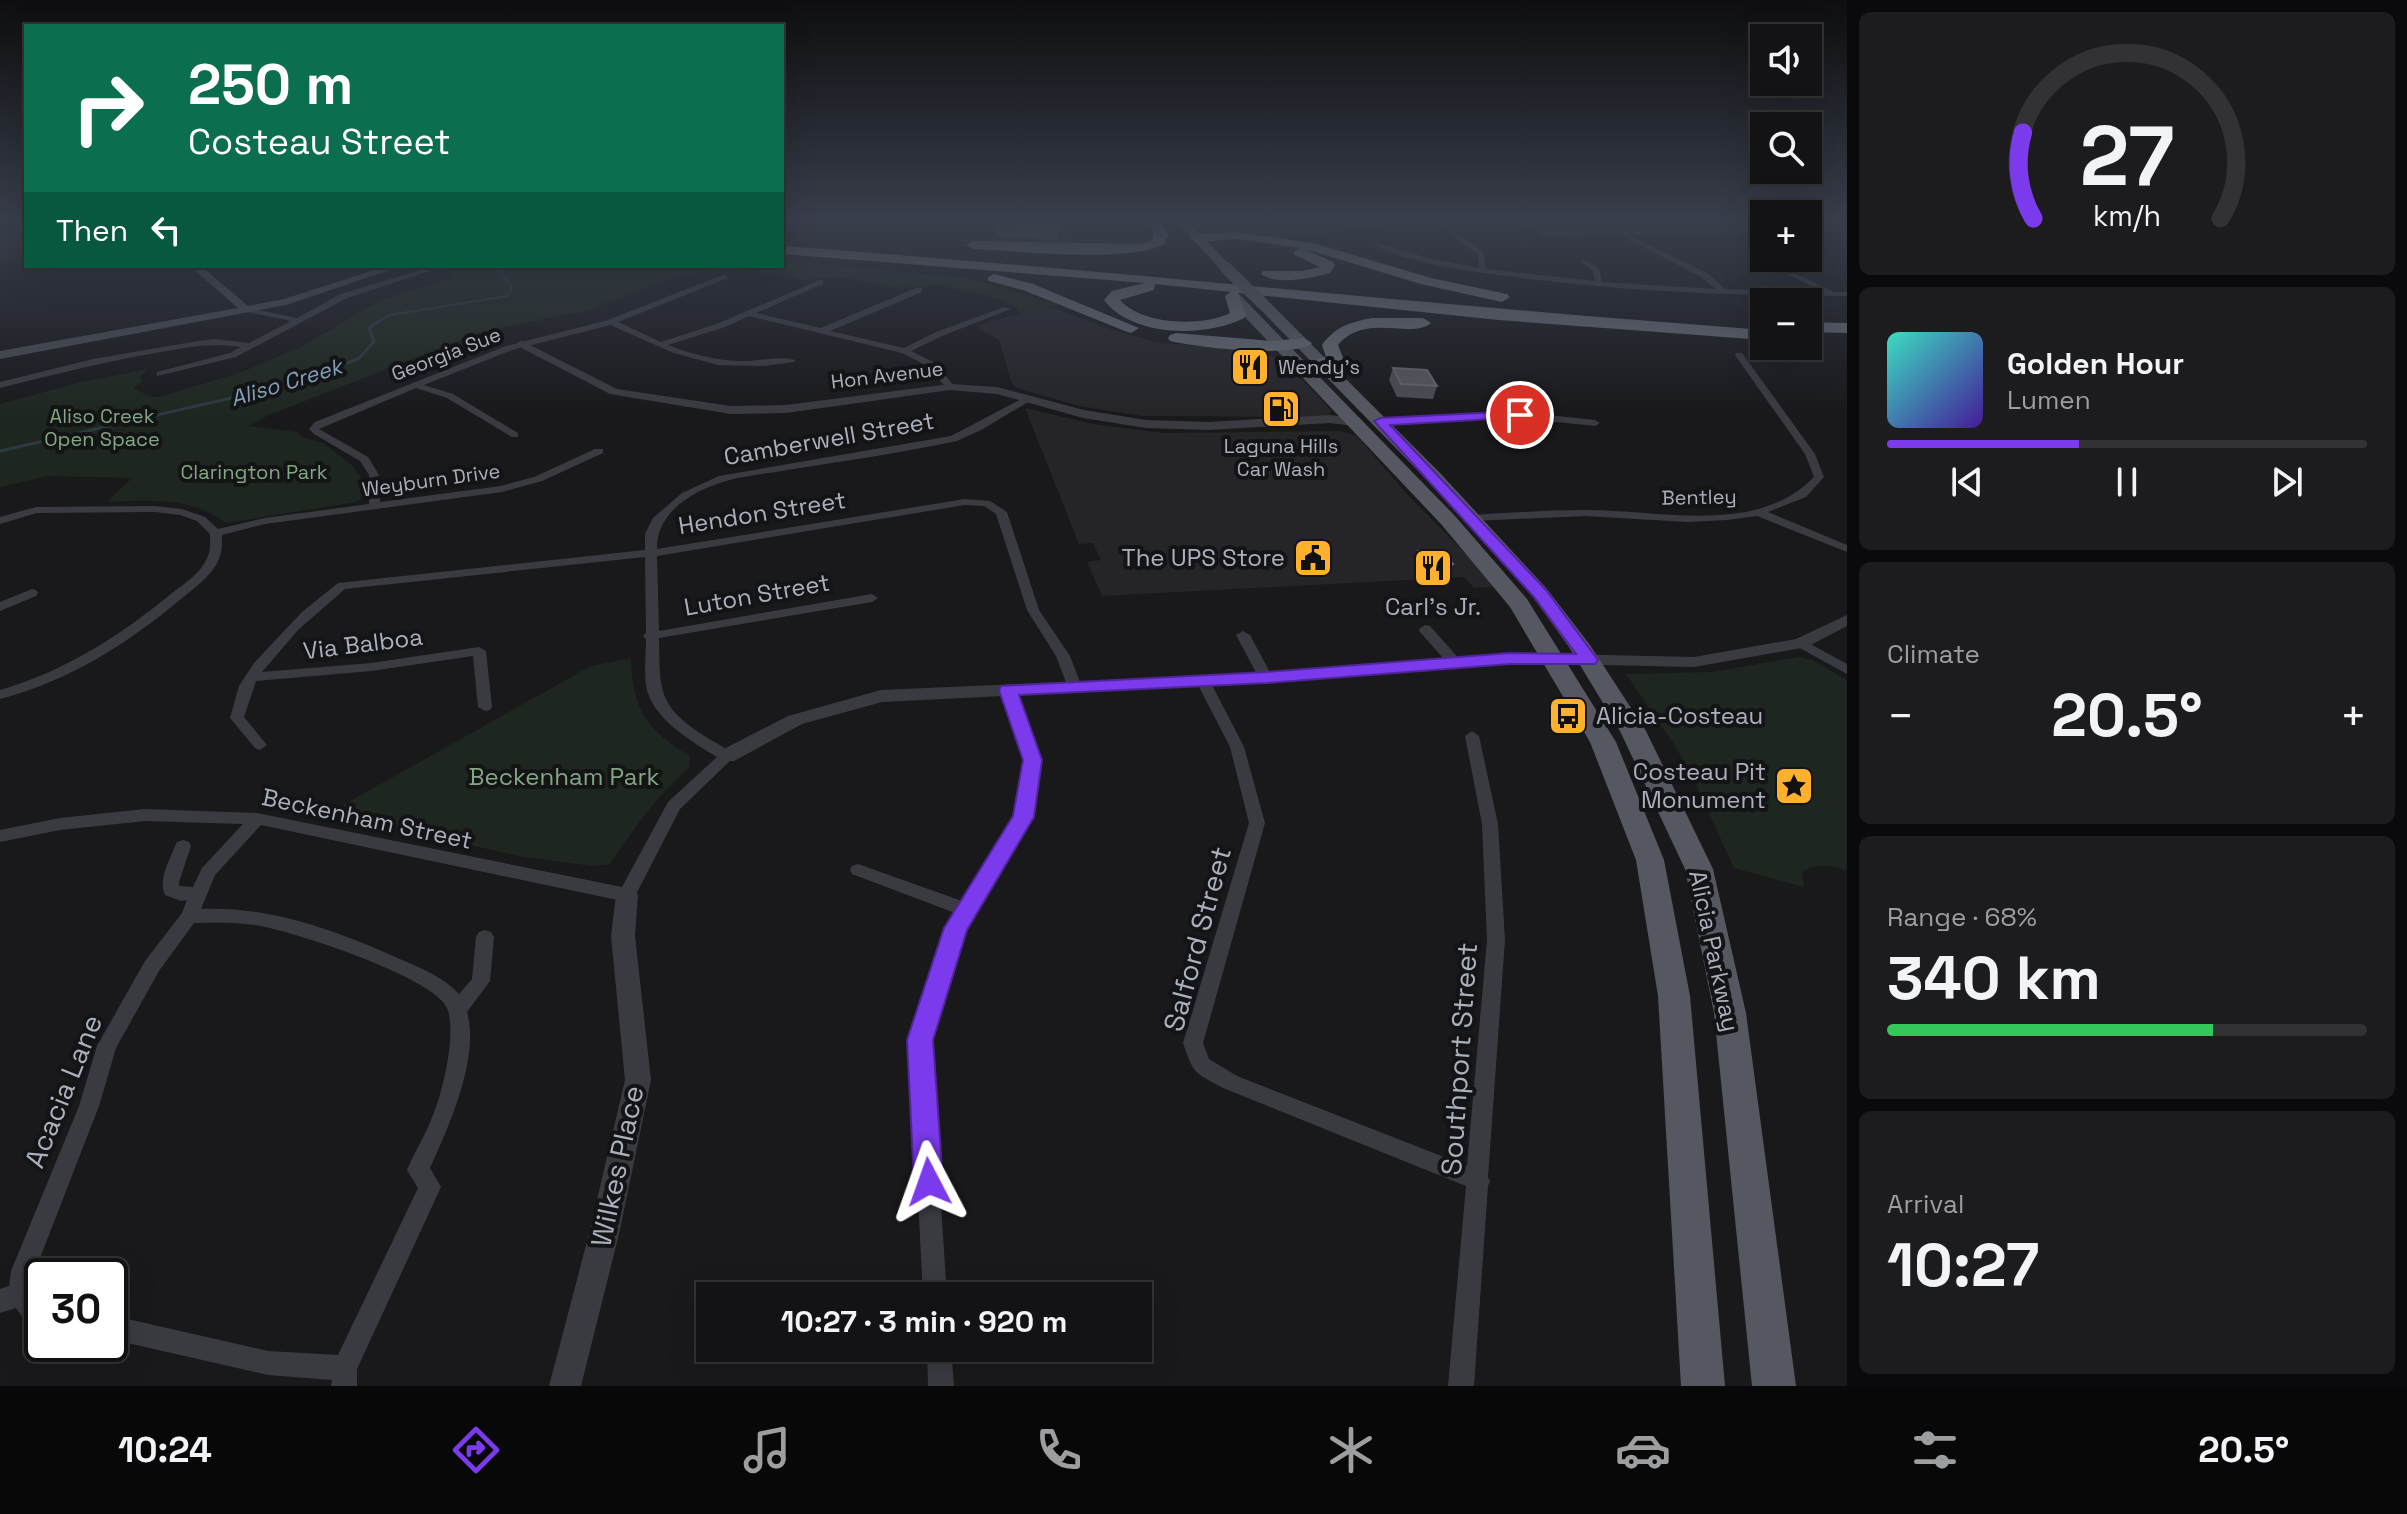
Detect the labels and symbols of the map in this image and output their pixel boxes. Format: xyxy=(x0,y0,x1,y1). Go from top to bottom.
street label: Georgia Sue xyxy=(388,321,504,387)
restaurant icon: Wendy's xyxy=(1229,346,1271,388)
water label: Aliso Creek xyxy=(227,351,347,412)
place label: Wendy's xyxy=(1278,354,1360,380)
street label: Hon Avenue xyxy=(829,355,945,395)
pin xyxy=(1486,381,1554,449)
fuel station icon: Laguna Hills Car Wash xyxy=(1260,388,1302,430)
park label: Aliso Creek Open Space xyxy=(44,403,160,452)
street label: Camberwell Street xyxy=(721,405,937,472)
place label: Laguna Hills Car Wash xyxy=(1224,433,1338,482)
street label: Weyburn Drive xyxy=(360,457,502,503)
park label: Clarington Park xyxy=(181,459,328,485)
street label: Bentley xyxy=(1661,483,1737,511)
street label: Hendon Street xyxy=(676,484,848,541)
public building icon: The UPS Store xyxy=(1292,537,1334,579)
place label: The UPS Store xyxy=(1122,542,1285,573)
restaurant icon: Carl's Jr. xyxy=(1412,547,1454,589)
street label: Luton Street xyxy=(682,566,832,623)
place label: Carl's Jr. xyxy=(1385,591,1481,622)
street label: Via Balboa xyxy=(301,621,425,666)
bus stop icon: Alicia-Costeau xyxy=(1547,695,1589,737)
place label: Alicia-Costeau xyxy=(1596,700,1763,731)
place label: Costeau Pit Monument xyxy=(1633,756,1766,815)
park label: Beckenham Park xyxy=(469,761,660,792)
place icon: Costeau Pit Monument xyxy=(1773,765,1815,807)
street label: Beckenham Street xyxy=(259,781,475,856)
street label: Salford Street xyxy=(1155,843,1239,1035)
street label: Alicia Parkway xyxy=(1682,867,1747,1034)
street label: Southport Street xyxy=(1433,941,1485,1177)
street label: Acacia Lane xyxy=(16,1009,110,1173)
street label: Wilkes Place xyxy=(582,1082,652,1250)
position arrow xyxy=(887,1140,971,1224)
speed limit sign: 30 xyxy=(24,1258,128,1362)

